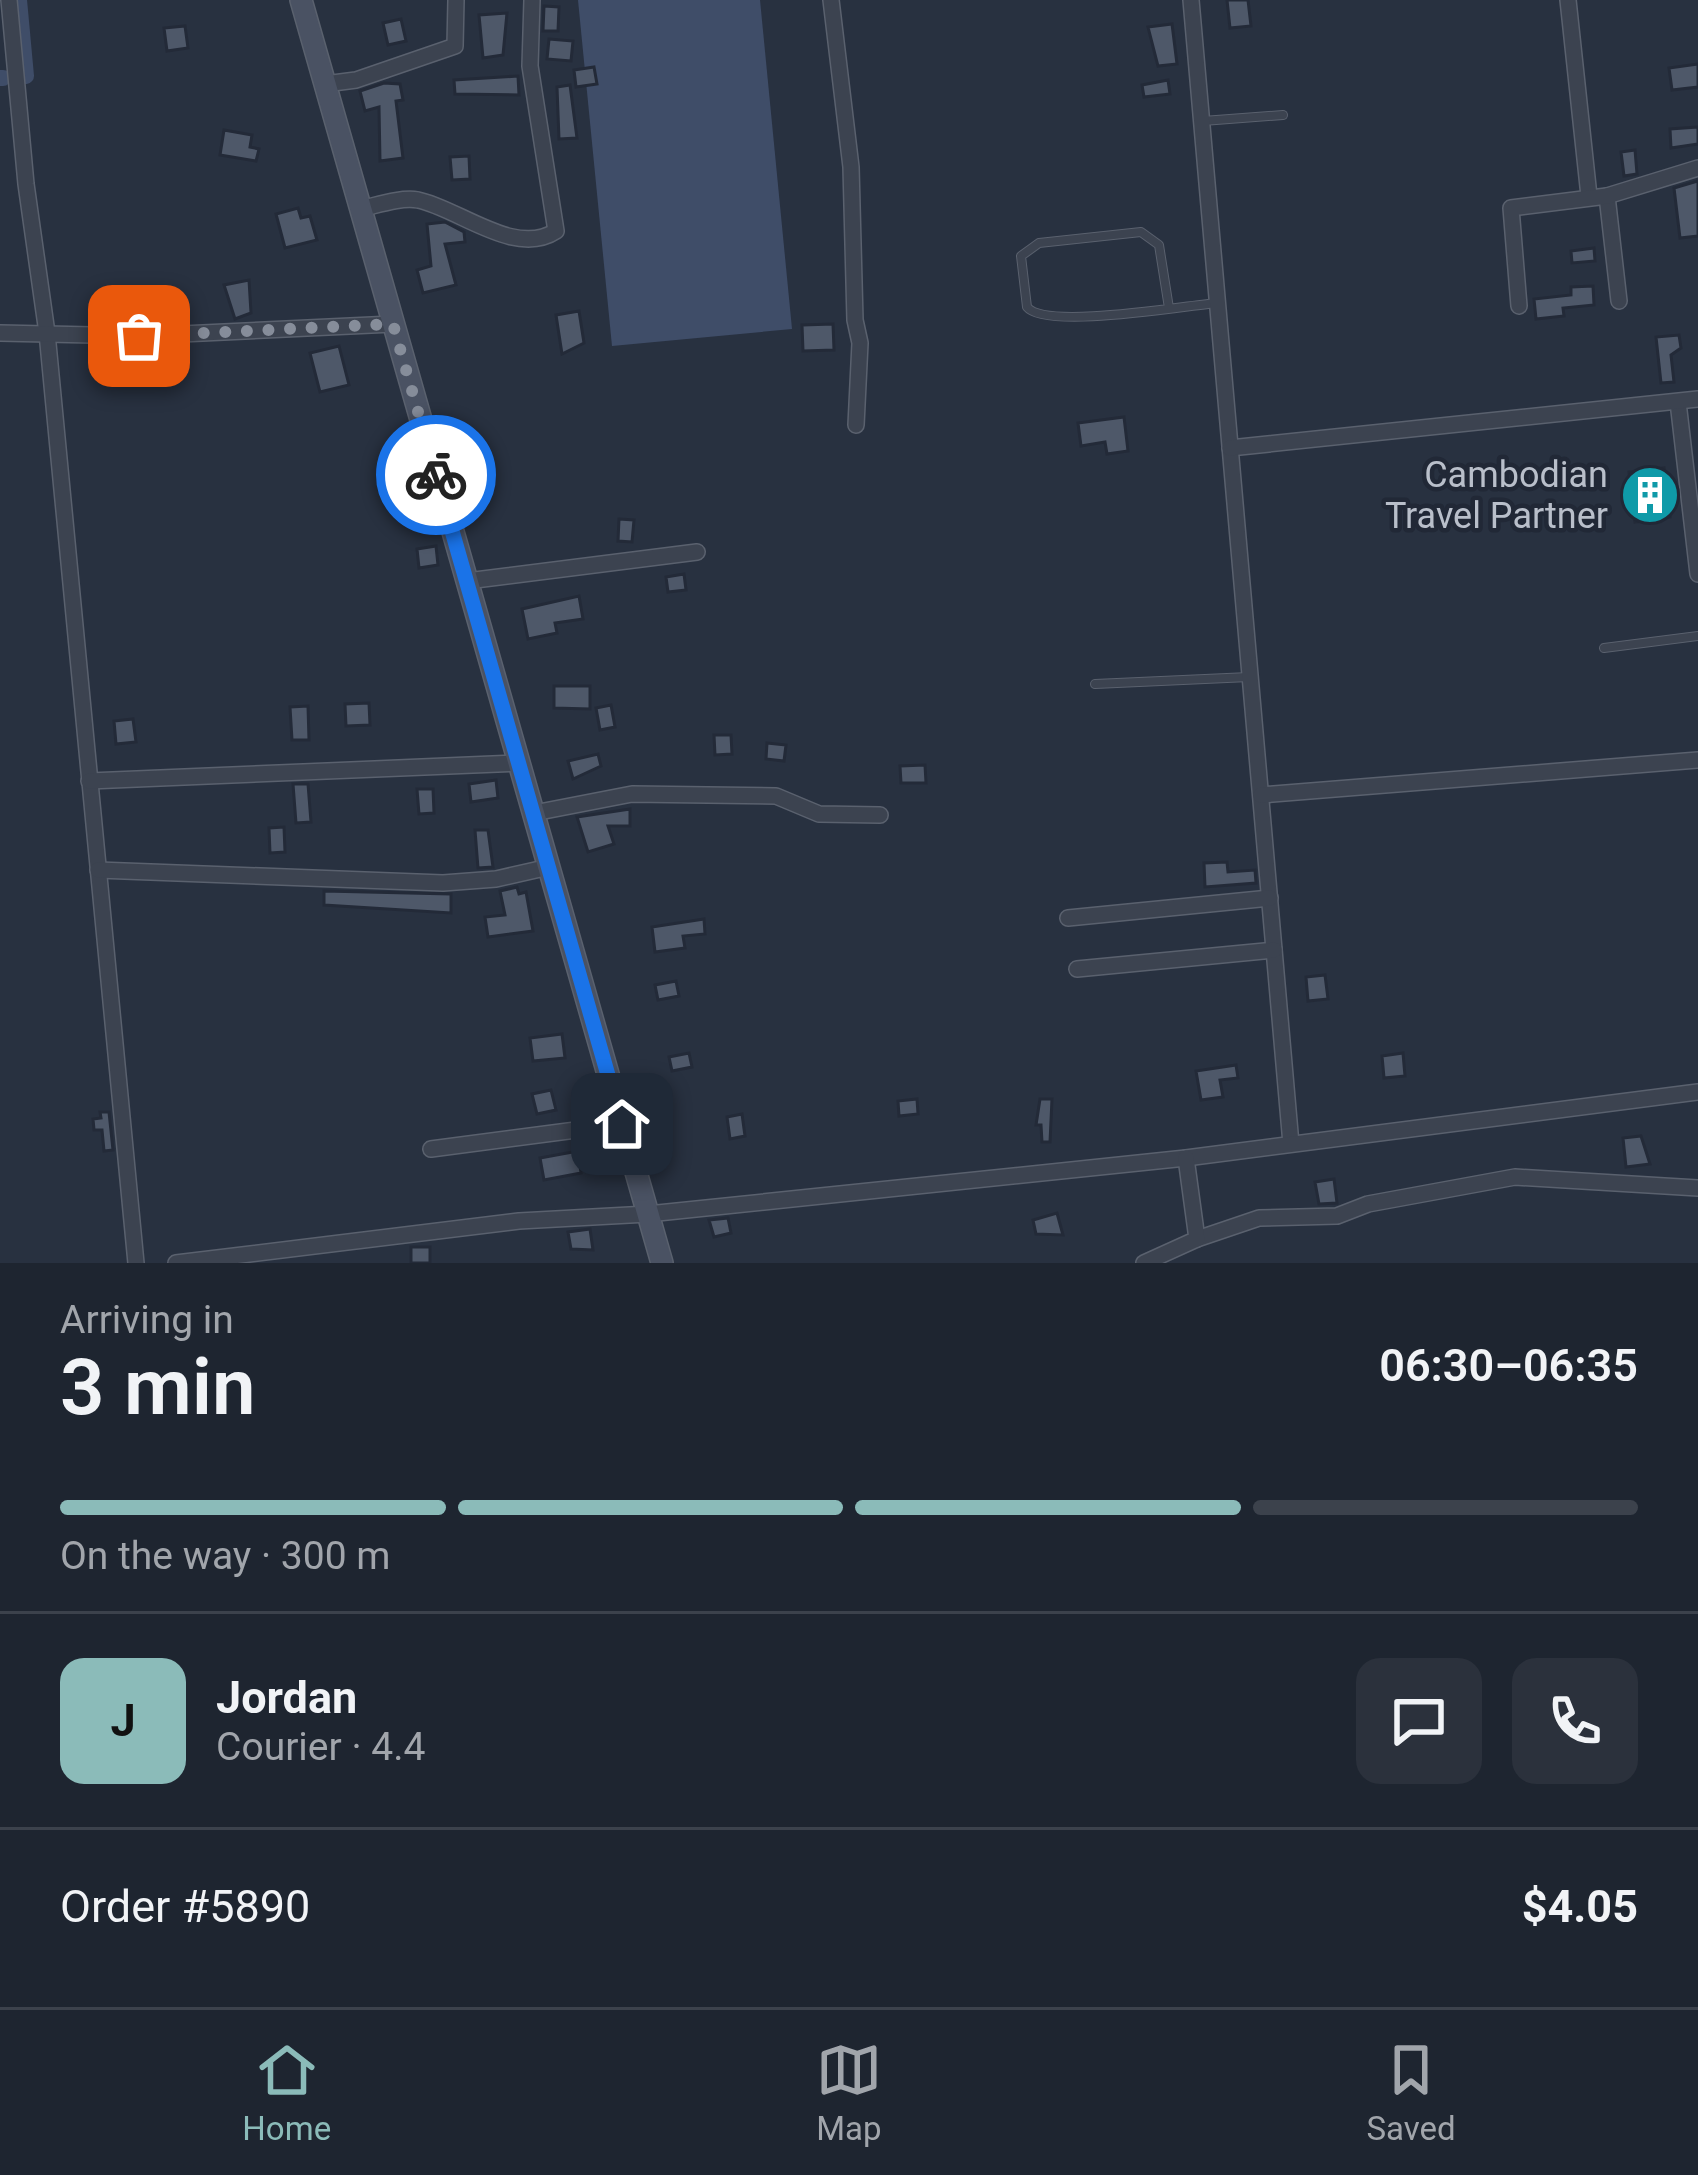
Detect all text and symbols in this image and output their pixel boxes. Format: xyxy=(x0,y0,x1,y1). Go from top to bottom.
pin xyxy=(88,285,190,387)
icon: bag xyxy=(106,303,172,369)
courier xyxy=(376,415,496,535)
icon: bike xyxy=(403,442,469,508)
place label: Cambodian Travel Partner xyxy=(1385,454,1608,537)
building icon: Cambodian Travel Partner xyxy=(1619,464,1681,526)
pin xyxy=(571,1073,673,1175)
icon: home xyxy=(589,1091,655,1157)
text: Arriving in xyxy=(60,1297,234,1343)
text: 06:30–06:35 xyxy=(1379,1339,1638,1392)
text: 3 min xyxy=(60,1342,256,1433)
text: On the way · 300 m xyxy=(60,1533,391,1579)
button: chat xyxy=(1356,1658,1482,1784)
button: phone xyxy=(1512,1658,1638,1784)
text: Jordan xyxy=(216,1671,357,1724)
text: J xyxy=(110,1694,136,1747)
text: Courier · 4.4 xyxy=(216,1724,425,1770)
text: Order #5890 xyxy=(60,1880,310,1933)
text: $4.05 xyxy=(1522,1880,1638,1933)
tab: Home xyxy=(242,2037,331,2148)
tab: Map xyxy=(816,2037,882,2148)
tab: Saved xyxy=(1366,2037,1456,2148)

